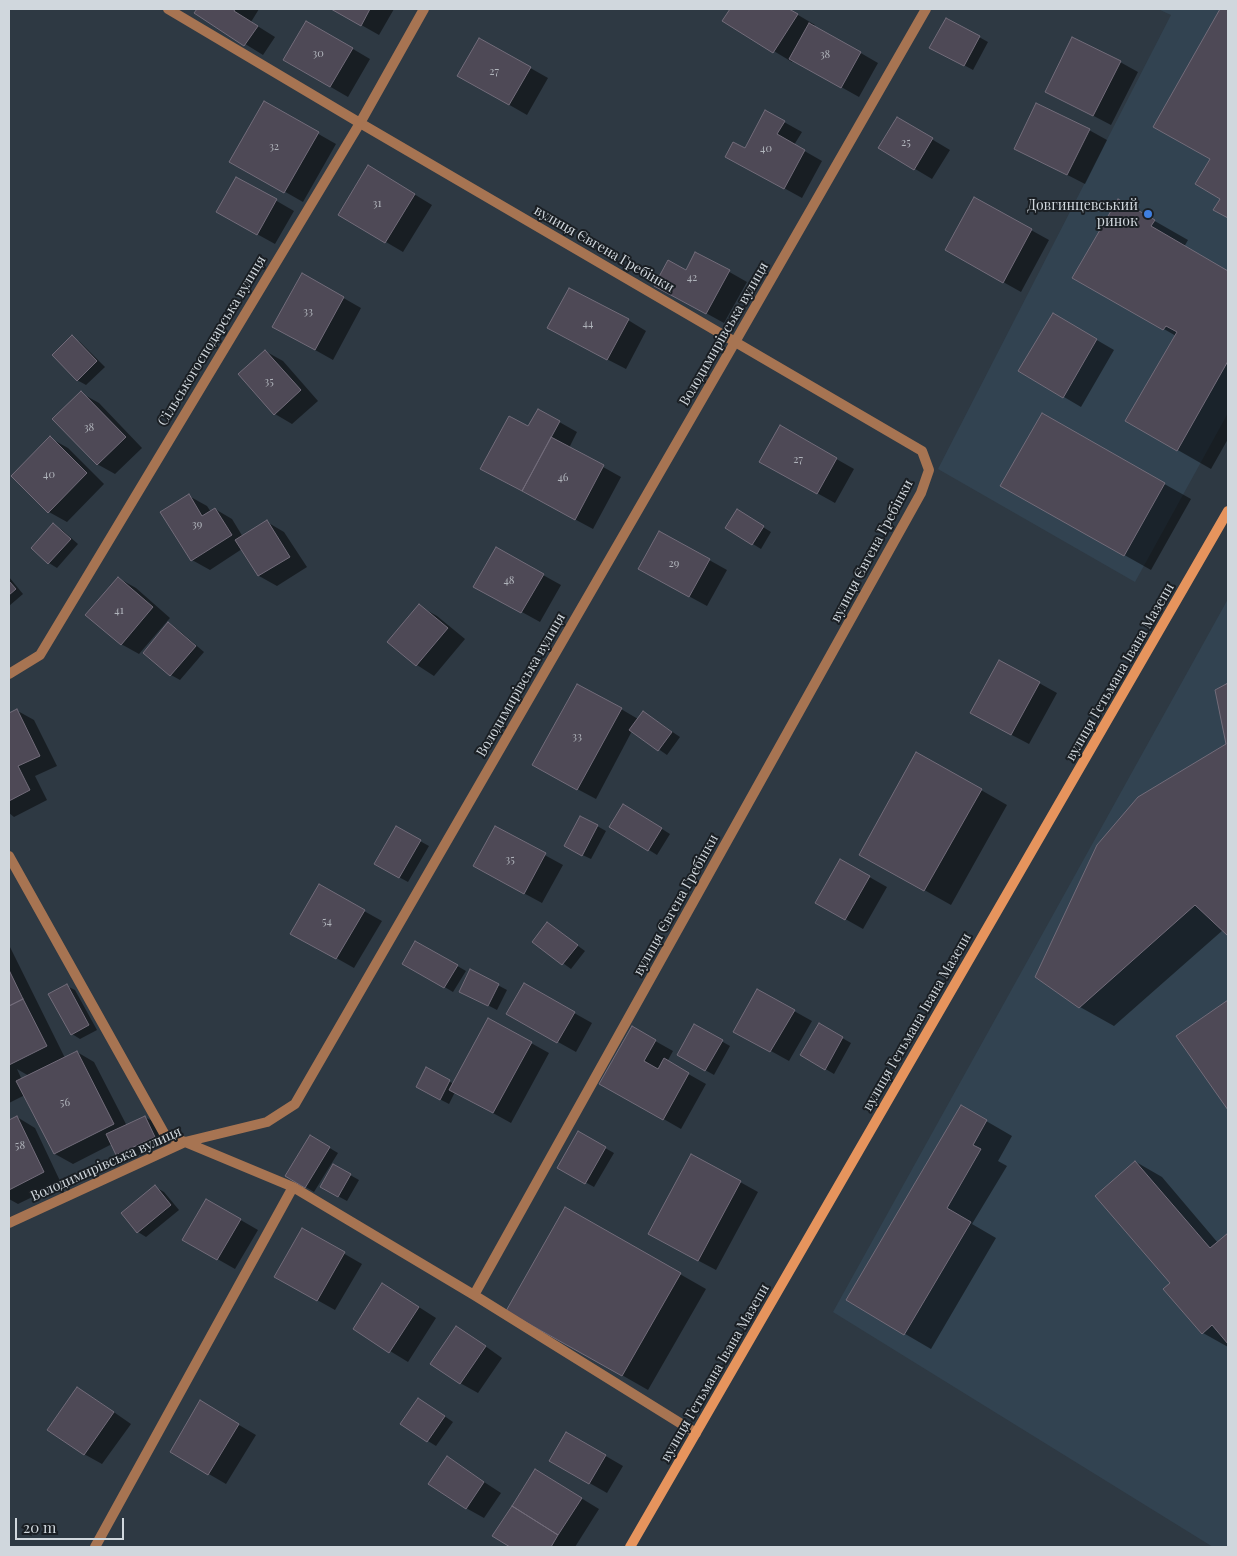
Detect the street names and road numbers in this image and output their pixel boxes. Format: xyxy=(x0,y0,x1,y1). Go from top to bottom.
street label: вулиця Євгена Гребінки xyxy=(531,202,677,296)
street label: Сільськогосподарська вулиця xyxy=(154,253,270,429)
street label: Володимирівська вулиця xyxy=(676,259,772,409)
street label: вулиця Євгена Гребінки xyxy=(827,477,917,625)
street label: вулиця Гетьмана Івана Мазепи xyxy=(1062,580,1178,764)
street label: Володимирівська вулиця xyxy=(473,610,569,760)
street label: вулиця Євгена Гребінки xyxy=(630,831,722,979)
street label: вулиця Гетьмана Івана Мазепи xyxy=(859,930,975,1114)
street label: Володимирівська вулиця xyxy=(28,1123,184,1205)
street label: вулиця Гетьмана Івана Мазепи xyxy=(657,1281,773,1465)

